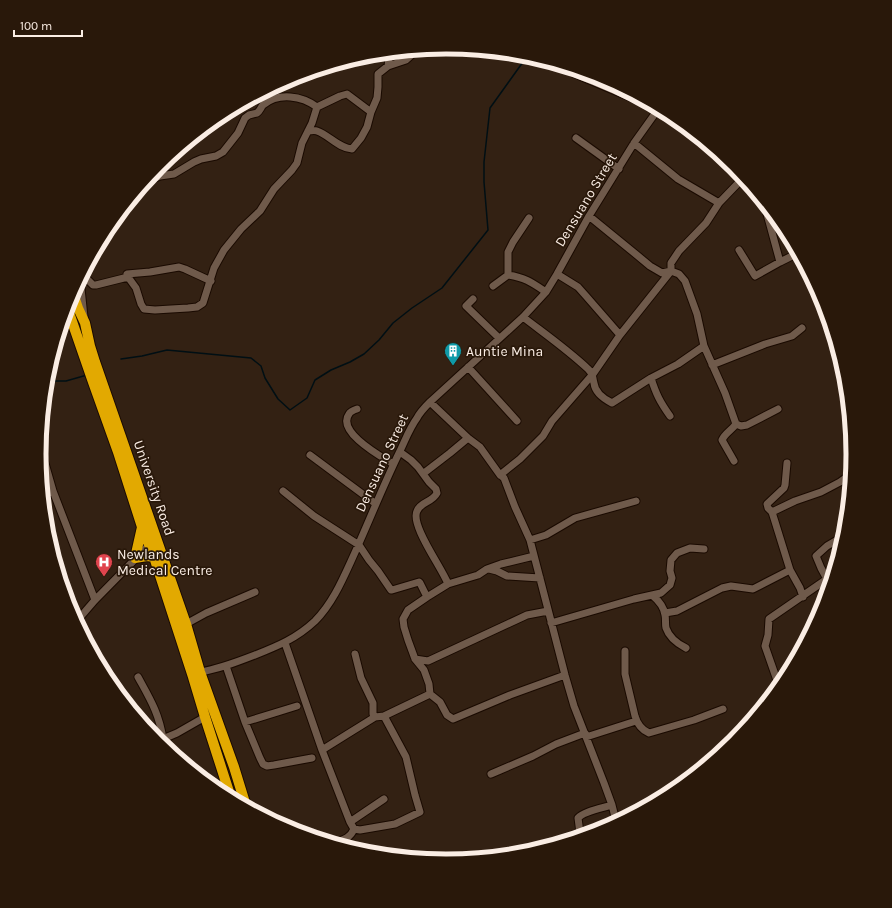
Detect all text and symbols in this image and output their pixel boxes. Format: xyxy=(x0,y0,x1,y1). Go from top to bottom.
scale bar xyxy=(14,12,82,38)
text: 100 m xyxy=(20,19,52,33)
street label: Densuano Street xyxy=(551,150,621,250)
building icon: Auntie Mina xyxy=(443,341,463,366)
place label: Auntie Mina xyxy=(466,343,543,360)
street label: Densuano Street xyxy=(352,411,412,515)
street label: University Road xyxy=(130,438,178,538)
place label: Newlands Medical Centre xyxy=(117,546,212,579)
hospital icon: Newlands Medical Centre xyxy=(94,552,114,577)

